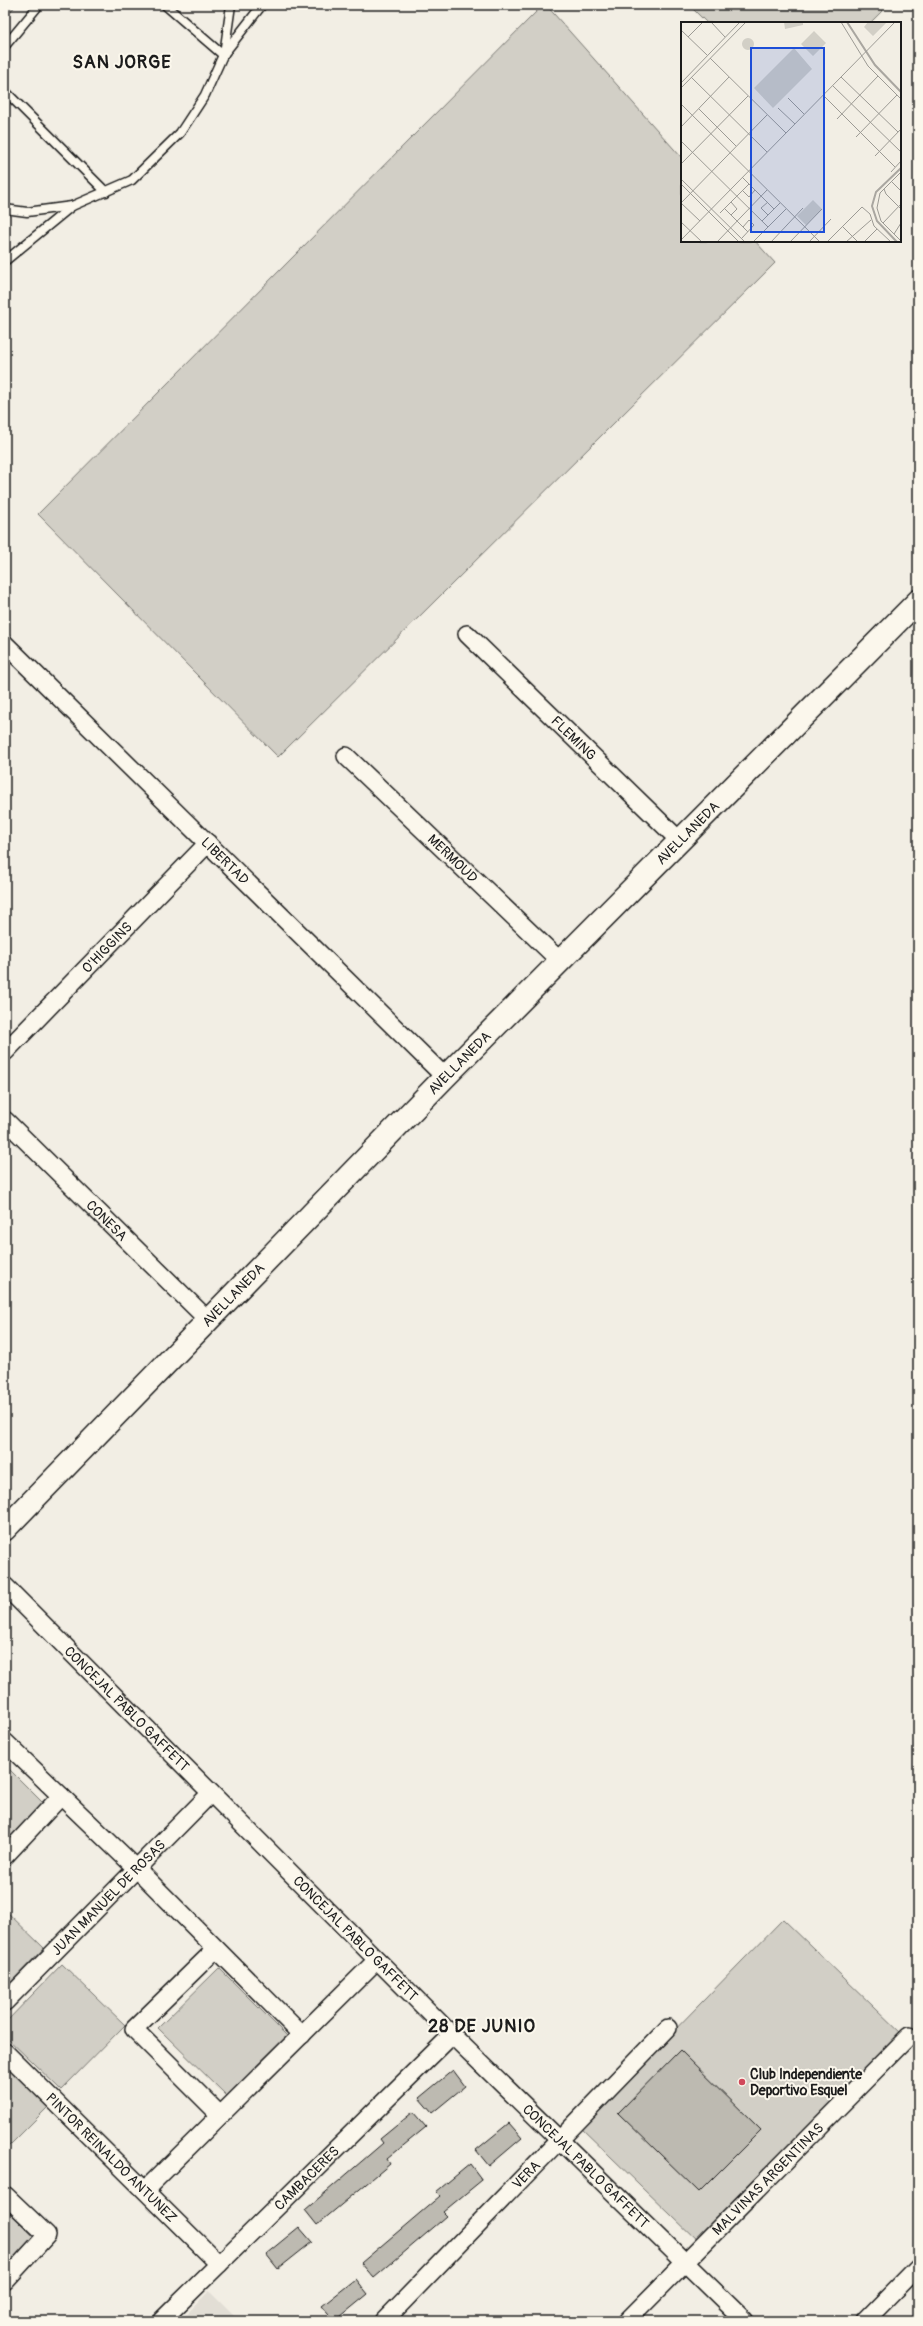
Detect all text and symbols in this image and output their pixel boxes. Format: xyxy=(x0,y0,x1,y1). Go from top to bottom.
inset map xyxy=(681,22,901,242)
district label: SAN JORGE xyxy=(72,51,172,74)
street label: FLEMING xyxy=(548,712,600,764)
street label: AVELLANEDA xyxy=(653,798,723,868)
street label: MERMOUD xyxy=(424,831,481,886)
street label: LIBERTAD xyxy=(198,833,253,888)
street label: O'HIGGINS xyxy=(78,918,135,976)
street label: AVELLANEDA xyxy=(424,1027,494,1098)
street label: CONESA xyxy=(83,1196,131,1244)
street label: AVELLANEDA xyxy=(198,1259,268,1330)
street label: CONCEJAL PABLO GAFFETT xyxy=(61,1642,193,1775)
street label: JUAN MANUEL DE ROSAS xyxy=(48,1836,169,1959)
street label: CONCEJAL PABLO GAFFETT xyxy=(290,1872,422,2005)
district label: 28 DE JUNIO xyxy=(428,2015,536,2038)
place label: Club Independiente Deportivo Esquel xyxy=(750,2066,863,2099)
marker: Club Independiente Deportivo Esquel xyxy=(737,2077,747,2087)
street label: PINTOR REINALDO ANTUNEZ xyxy=(43,2089,181,2226)
street label: CONCEJAL PABLO GAFFETT xyxy=(519,2100,653,2232)
street label: MALVINAS ARGENTINAS xyxy=(708,2119,827,2239)
street label: CAMBACERES xyxy=(270,2142,343,2214)
street label: VERA xyxy=(508,2157,544,2192)

